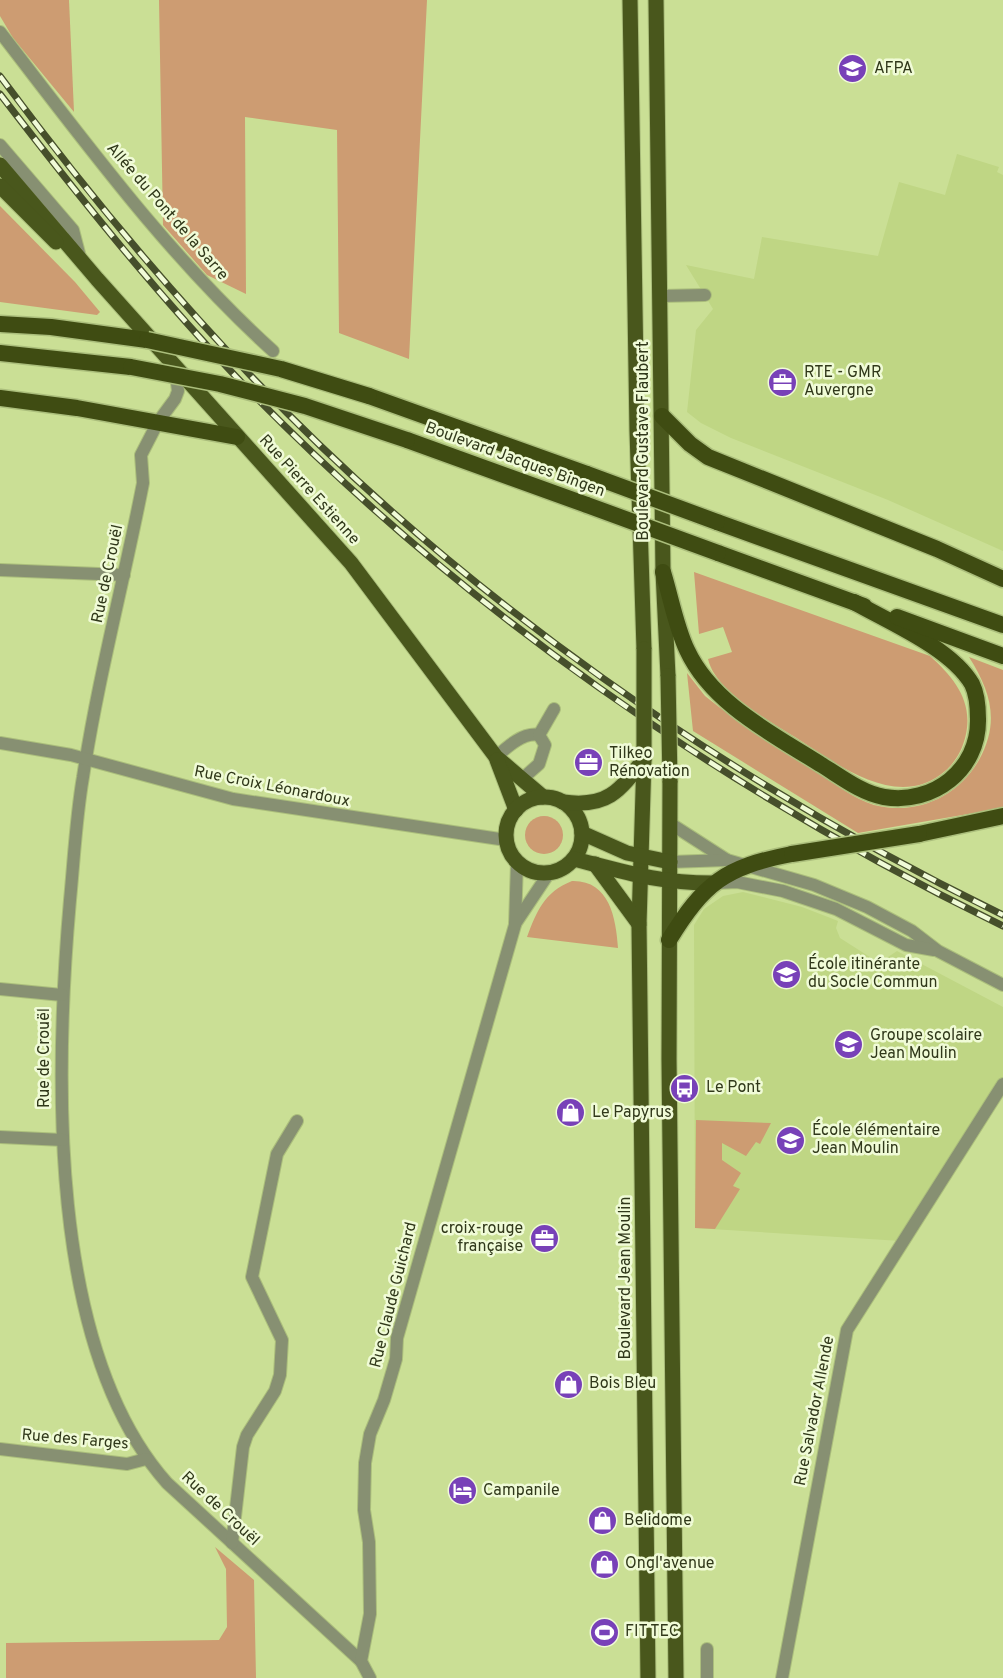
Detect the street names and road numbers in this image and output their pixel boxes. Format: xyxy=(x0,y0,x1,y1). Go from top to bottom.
street label: Allée du Pont de la Sarre xyxy=(102,139,232,285)
street label: Boulevard Gustave Flaubert xyxy=(634,341,654,541)
street label: Boulevard Jacques Bingen xyxy=(422,418,608,502)
street label: Rue Pierre Estienne xyxy=(254,431,364,549)
street label: Rue de Crouël xyxy=(88,523,128,625)
street label: Rue Croix Léonardoux xyxy=(192,762,352,812)
street label: Rue de Crouël xyxy=(35,1008,55,1108)
street label: Boulevard Jean Moulin xyxy=(616,1197,636,1359)
street label: Rue Claude Guichard xyxy=(366,1220,422,1370)
street label: Rue Salvador Allende xyxy=(791,1334,839,1488)
street label: Rue des Farges xyxy=(21,1425,129,1455)
street label: Rue de Crouël xyxy=(177,1468,263,1550)

